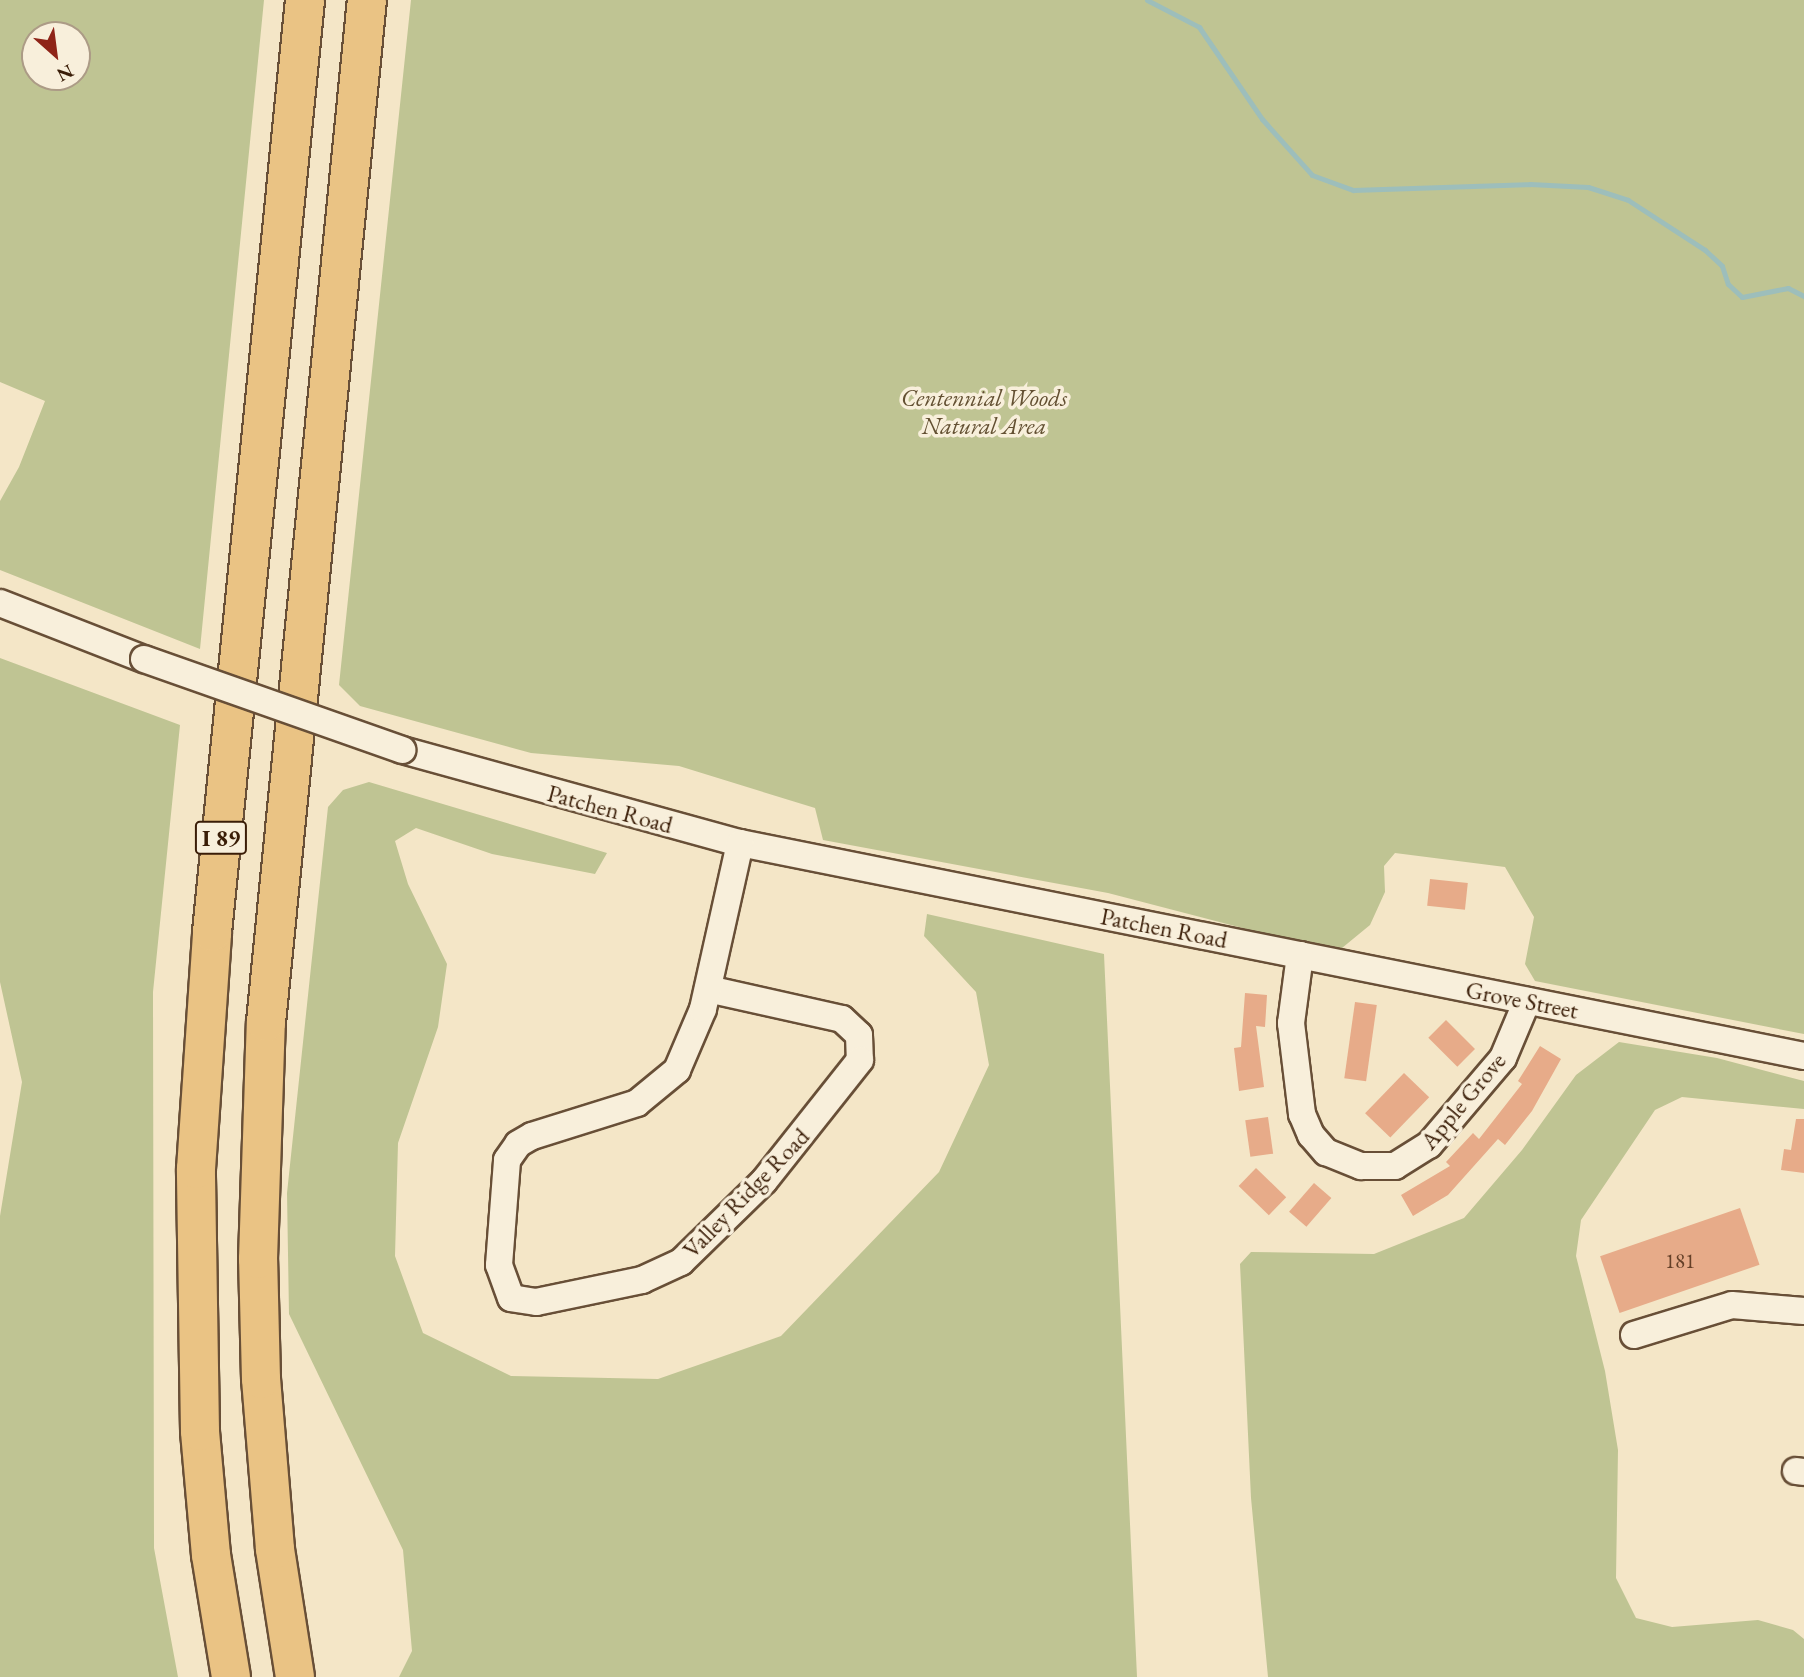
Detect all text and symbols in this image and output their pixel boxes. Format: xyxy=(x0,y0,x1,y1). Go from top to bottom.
north arrow xyxy=(21,21,91,91)
text: N xyxy=(52,59,78,88)
park label: Centennial Woods Natural Area xyxy=(901,384,1067,440)
street label: Patchen Road xyxy=(544,778,676,840)
road number: I 89 xyxy=(195,818,247,858)
street label: Patchen Road xyxy=(1098,902,1230,954)
street label: Grove Street xyxy=(1463,975,1581,1025)
street label: Apple Grove xyxy=(1414,1047,1512,1155)
street label: Valley Ridge Road xyxy=(677,1122,815,1264)
house number: 181 xyxy=(1665,1248,1695,1274)

